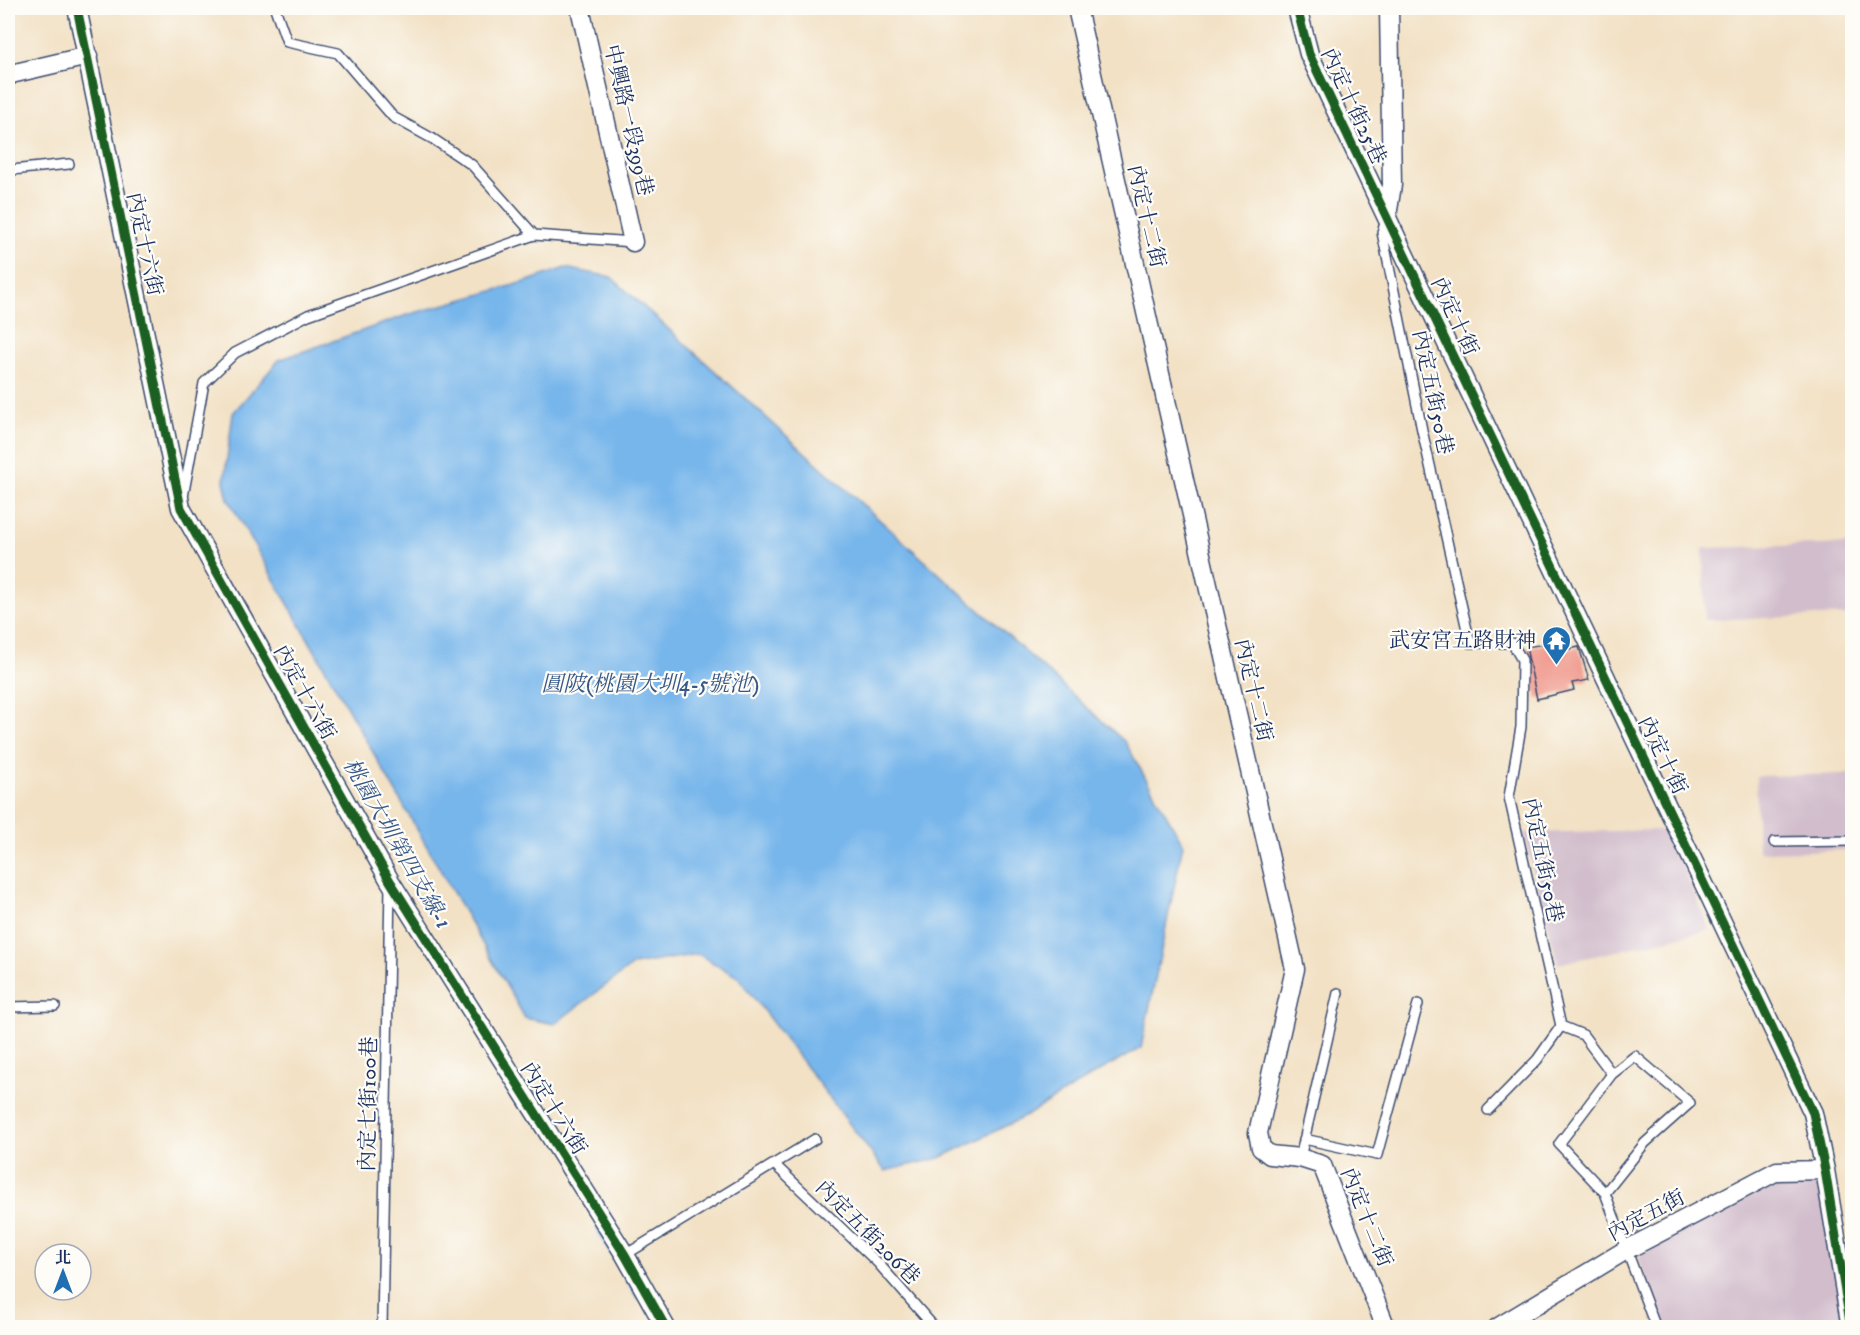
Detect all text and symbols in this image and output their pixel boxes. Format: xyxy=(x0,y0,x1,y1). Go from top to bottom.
street label: 中興路一段399巷 xyxy=(598,42,658,199)
street label: 內定十街25巷 xyxy=(1315,44,1391,169)
street label: 內定十二街 xyxy=(1122,162,1171,270)
street label: 內定十六街 xyxy=(120,190,168,298)
street label: 內定十街 xyxy=(1425,273,1484,360)
street label: 內定五街50巷 xyxy=(1406,328,1458,457)
temple icon: 武安宮五路財神 xyxy=(1541,624,1573,666)
place label: 武安宮五路財神 xyxy=(1389,628,1536,654)
street label: 內定十二街 xyxy=(1229,636,1278,744)
street label: 內定十六街 xyxy=(267,640,341,745)
water label: 圓陂(桃園大圳4-5號池) xyxy=(541,671,759,698)
street label: 內定十街 xyxy=(1632,712,1692,799)
water label: 桃園大圳第四支線-1 xyxy=(337,754,456,934)
street label: 內定五街50巷 xyxy=(1516,796,1568,925)
street label: 內定七街100巷 xyxy=(355,1036,383,1172)
street label: 內定十六街 xyxy=(514,1057,592,1160)
street label: 內定十二街 xyxy=(1334,1164,1398,1271)
street label: 內定五街206巷 xyxy=(809,1175,925,1291)
street label: 內定五街 xyxy=(1603,1185,1690,1247)
north arrow xyxy=(33,1242,93,1302)
text: 北 xyxy=(55,1248,71,1268)

